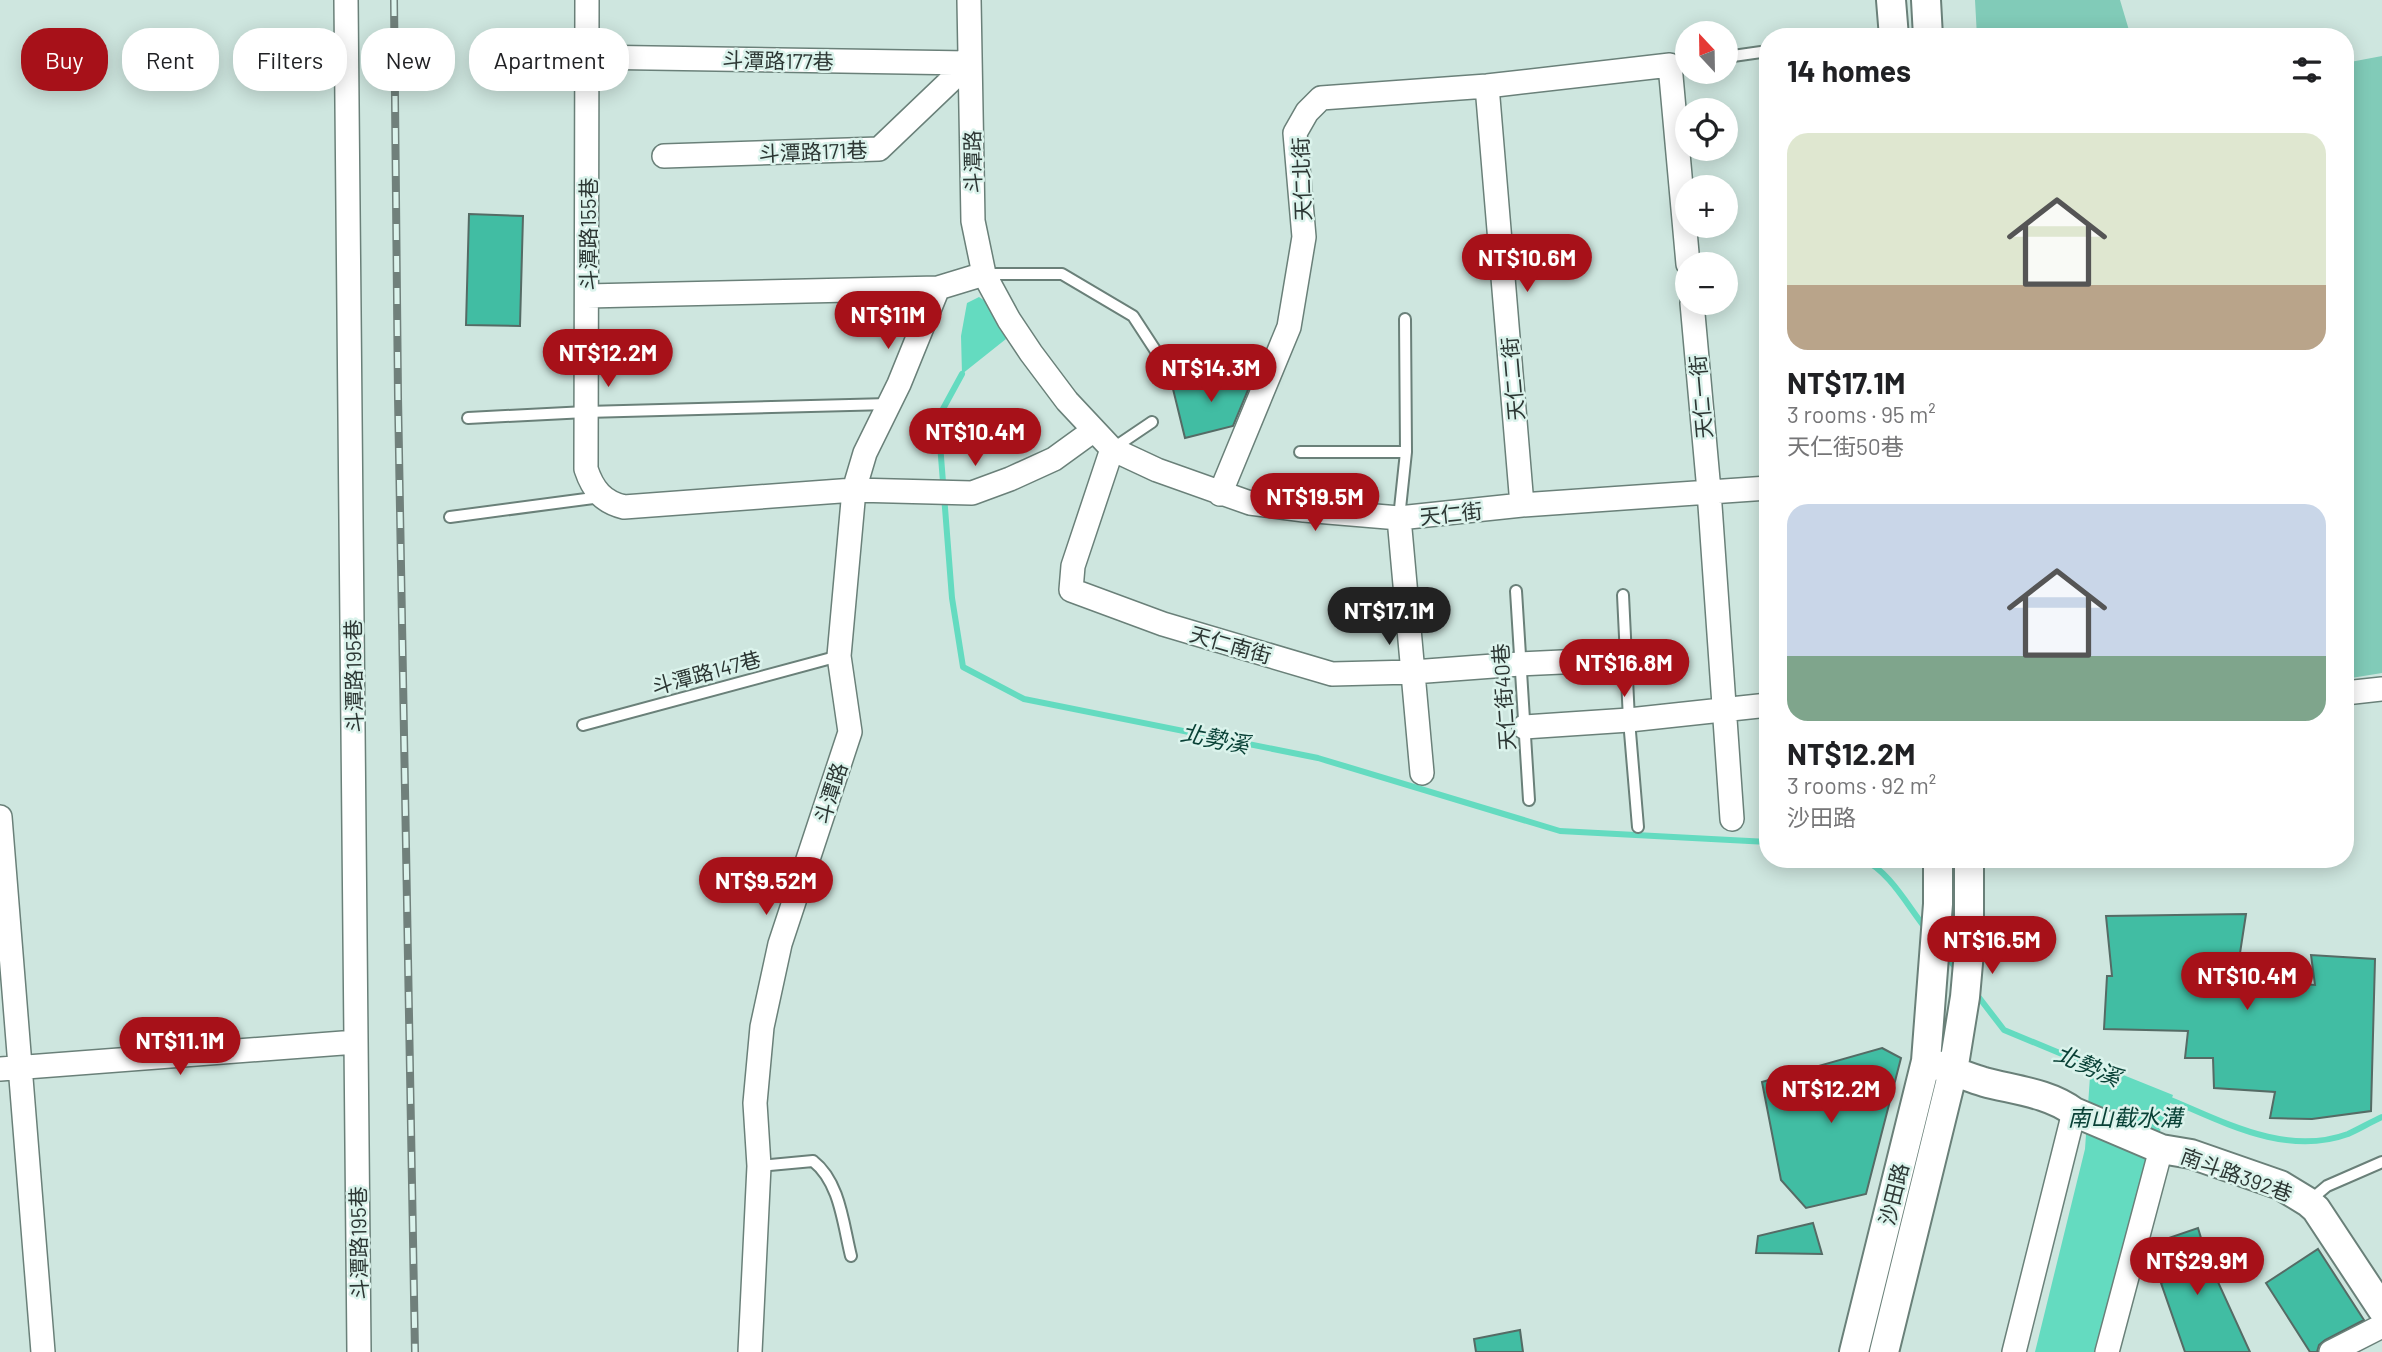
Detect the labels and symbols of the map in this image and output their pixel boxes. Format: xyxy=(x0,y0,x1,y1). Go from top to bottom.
north arrow xyxy=(1675,21,1738,84)
street label: 斗潭路177巷 xyxy=(722,47,834,73)
street label: 斗潭路 xyxy=(959,130,985,194)
street label: 斗潭路171巷 xyxy=(758,137,868,165)
street label: 天仁北街 xyxy=(1287,137,1315,221)
street label: 斗潭路155巷 xyxy=(575,178,600,290)
pin: NT$10.6M xyxy=(1455,234,1599,294)
pin: NT$11M xyxy=(831,292,945,351)
pin: NT$12.2M xyxy=(536,330,680,389)
street label: 天仁二街 xyxy=(1496,336,1528,422)
pin: NT$14.3M xyxy=(1139,344,1283,404)
street label: 天仁一街 xyxy=(1684,354,1716,440)
pin: NT$10.4M xyxy=(903,408,1047,468)
pin: NT$19.5M xyxy=(1243,474,1387,533)
street label: 天仁街 xyxy=(1418,497,1484,529)
pin: NT$17.1M xyxy=(1317,588,1461,647)
street label: 斗潭路195巷 xyxy=(340,619,366,733)
street label: 天仁南街 xyxy=(1187,620,1275,668)
pin: NT$16.8M xyxy=(1552,640,1696,699)
street label: 天仁街40巷 xyxy=(1487,643,1519,751)
street label: 斗潭路147巷 xyxy=(649,645,763,699)
water label: 北勢溪 xyxy=(1178,718,1254,759)
street label: 斗潭路 xyxy=(808,759,852,827)
pin: NT$9.52M xyxy=(694,858,838,917)
pin: NT$16.5M xyxy=(1920,916,2064,976)
pin: NT$10.4M xyxy=(2175,953,2319,1012)
pin: NT$11.1M xyxy=(108,1018,252,1077)
water label: 北勢溪 xyxy=(2051,1039,2128,1093)
pin: NT$12.2M xyxy=(1759,1066,1903,1125)
water label: 南山截水溝 xyxy=(2068,1103,2186,1131)
street label: 南斗路392巷 xyxy=(2178,1142,2296,1206)
street label: 沙田路 xyxy=(1873,1160,1913,1228)
street label: 斗潭路195巷 xyxy=(345,1186,371,1300)
pin: NT$29.9M xyxy=(2125,1238,2269,1297)

